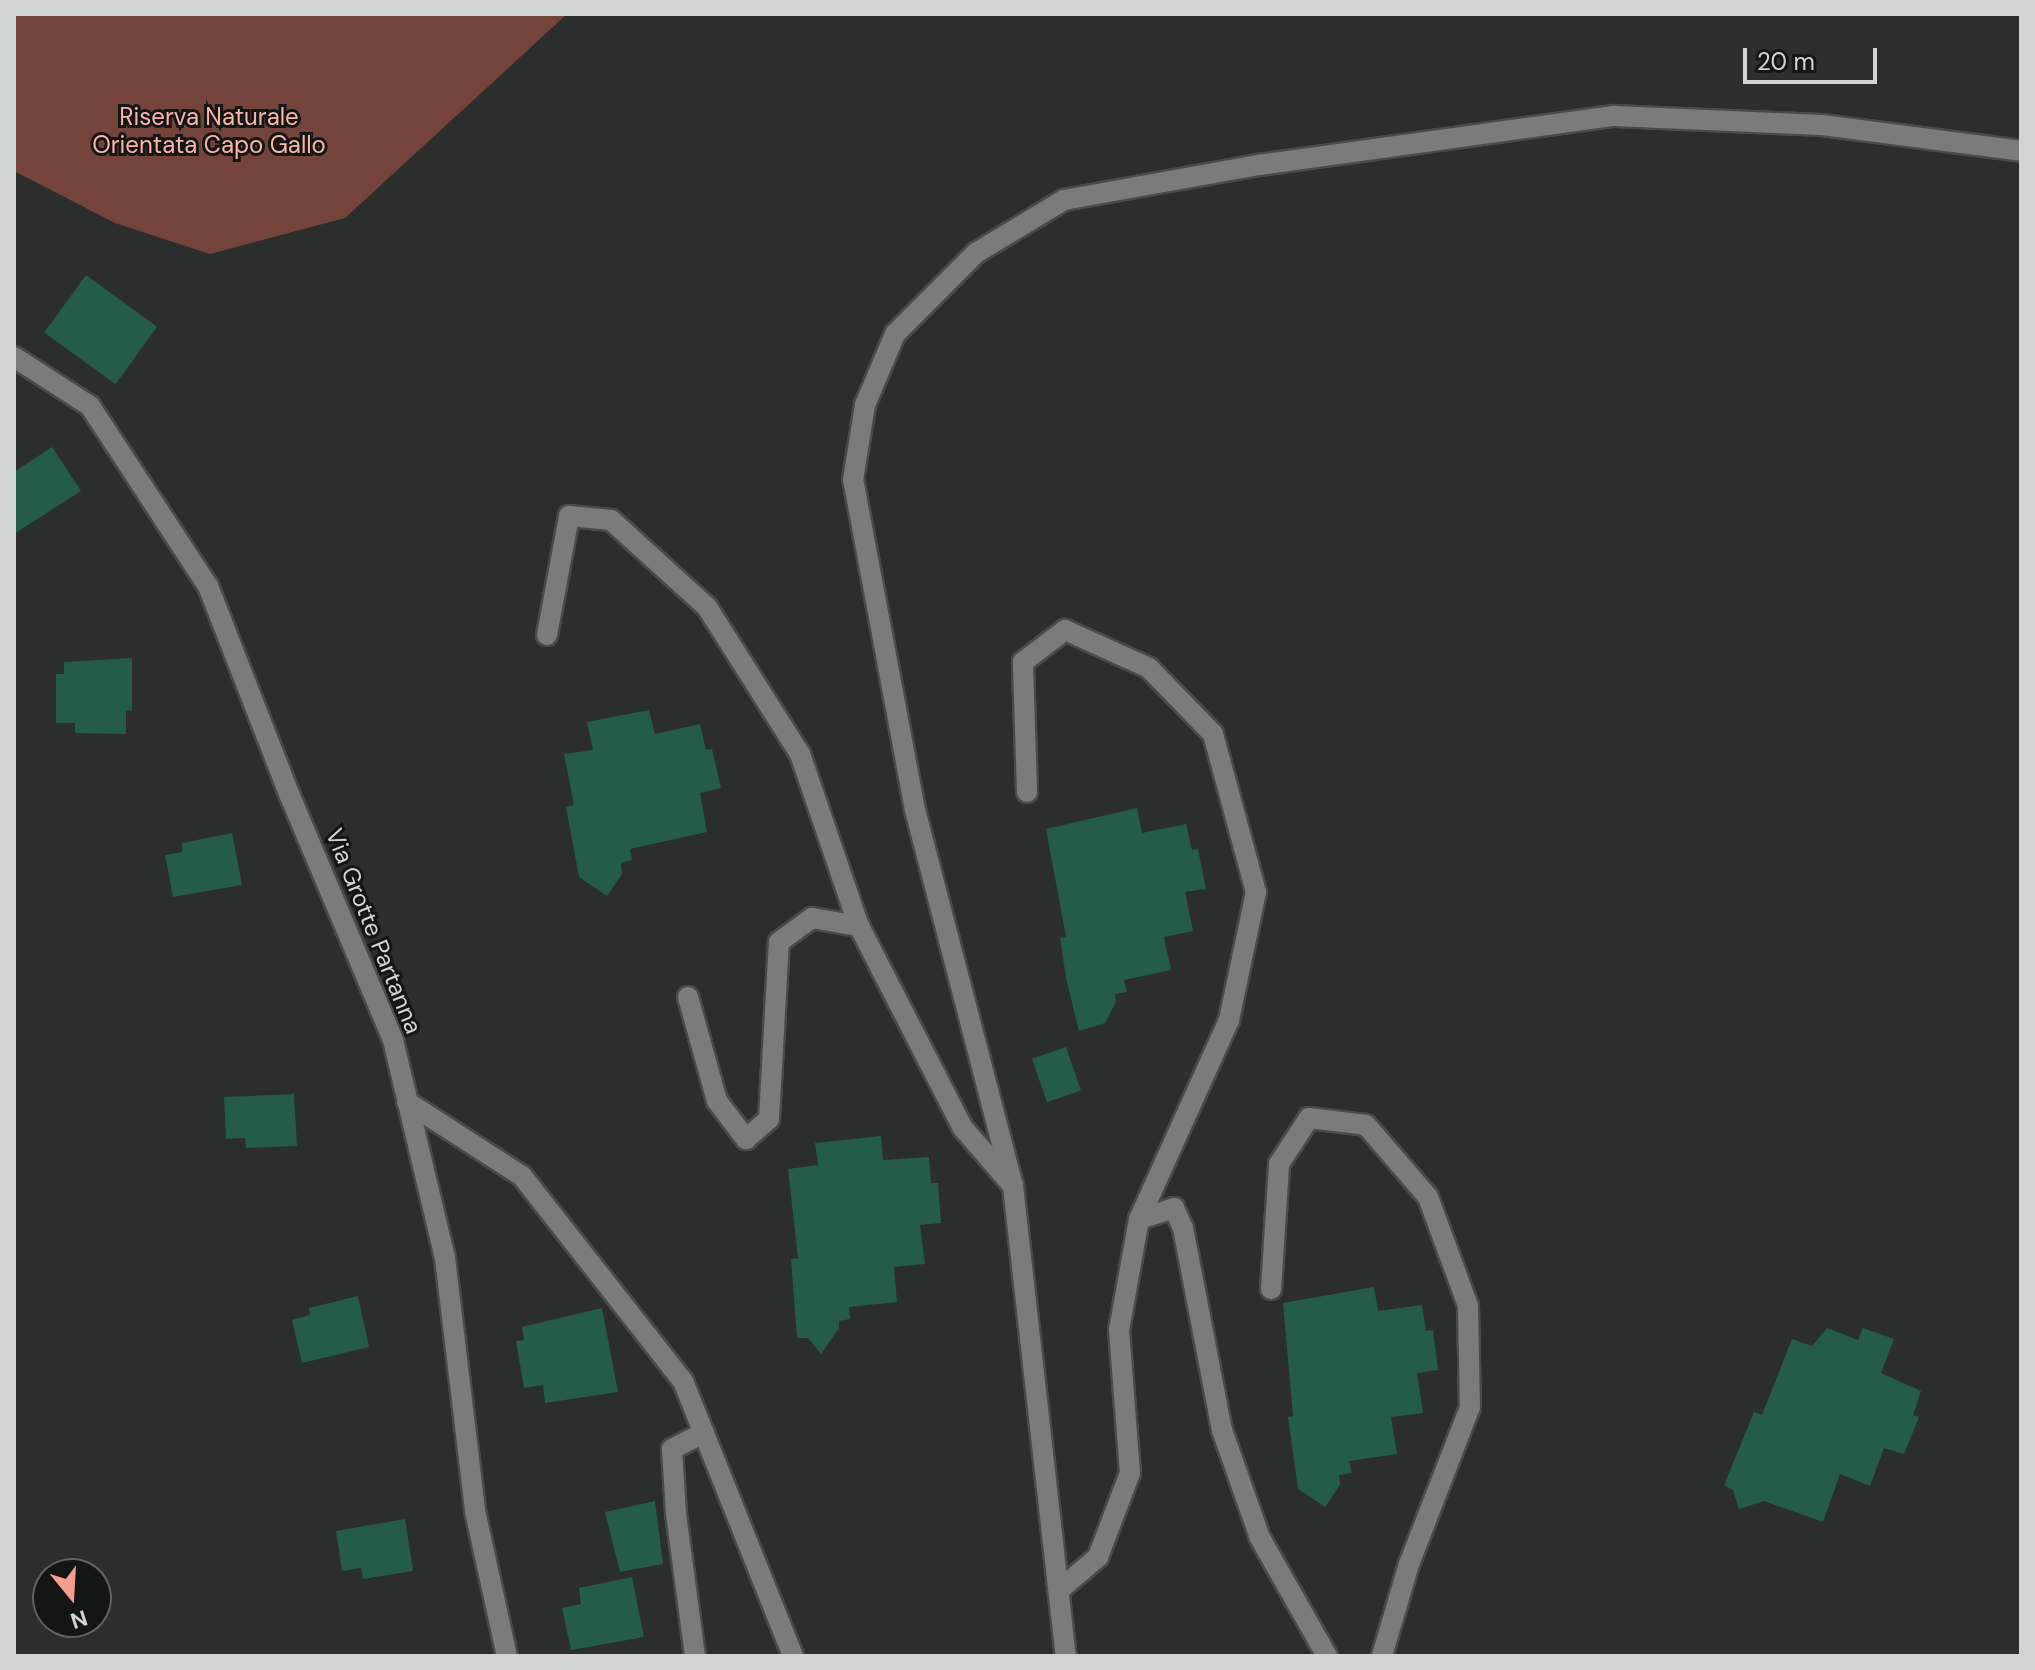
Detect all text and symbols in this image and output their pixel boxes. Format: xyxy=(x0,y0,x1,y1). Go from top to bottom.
scale bar xyxy=(1747,32,1881,82)
text: 20 m xyxy=(1757,46,1815,77)
park label: Riserva Naturale Orientata Capo Gallo xyxy=(92,103,326,159)
street label: Via Grotte Partanna xyxy=(320,824,428,1038)
north arrow xyxy=(32,1558,112,1638)
text: N xyxy=(67,1603,91,1636)

